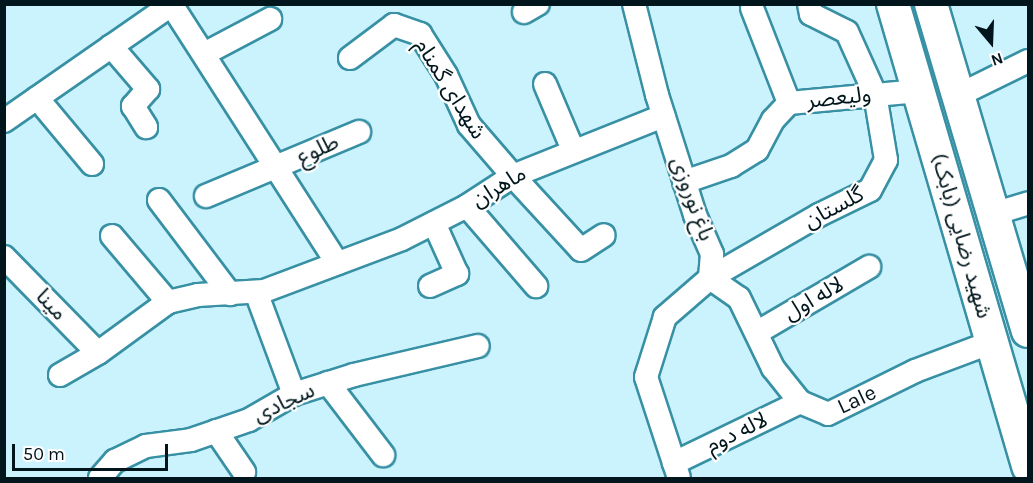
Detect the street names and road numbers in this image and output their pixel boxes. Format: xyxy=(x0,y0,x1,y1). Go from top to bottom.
street label: شهدای گمنام xyxy=(409,34,491,144)
street label: ولیعصر xyxy=(805,81,873,115)
street label: طلوع xyxy=(293,129,343,171)
street label: شهید رضایی (بابک) xyxy=(925,150,997,322)
street label: باغ نوروزی xyxy=(665,153,719,245)
street label: ماهران xyxy=(467,160,531,214)
street label: گلستان xyxy=(800,181,868,235)
street label: لاله اول xyxy=(779,271,849,327)
street label: مینا xyxy=(30,284,72,326)
street label: سجادی xyxy=(249,377,319,429)
street label: Lale xyxy=(833,380,881,420)
street label: لاله دوم xyxy=(702,407,772,459)

